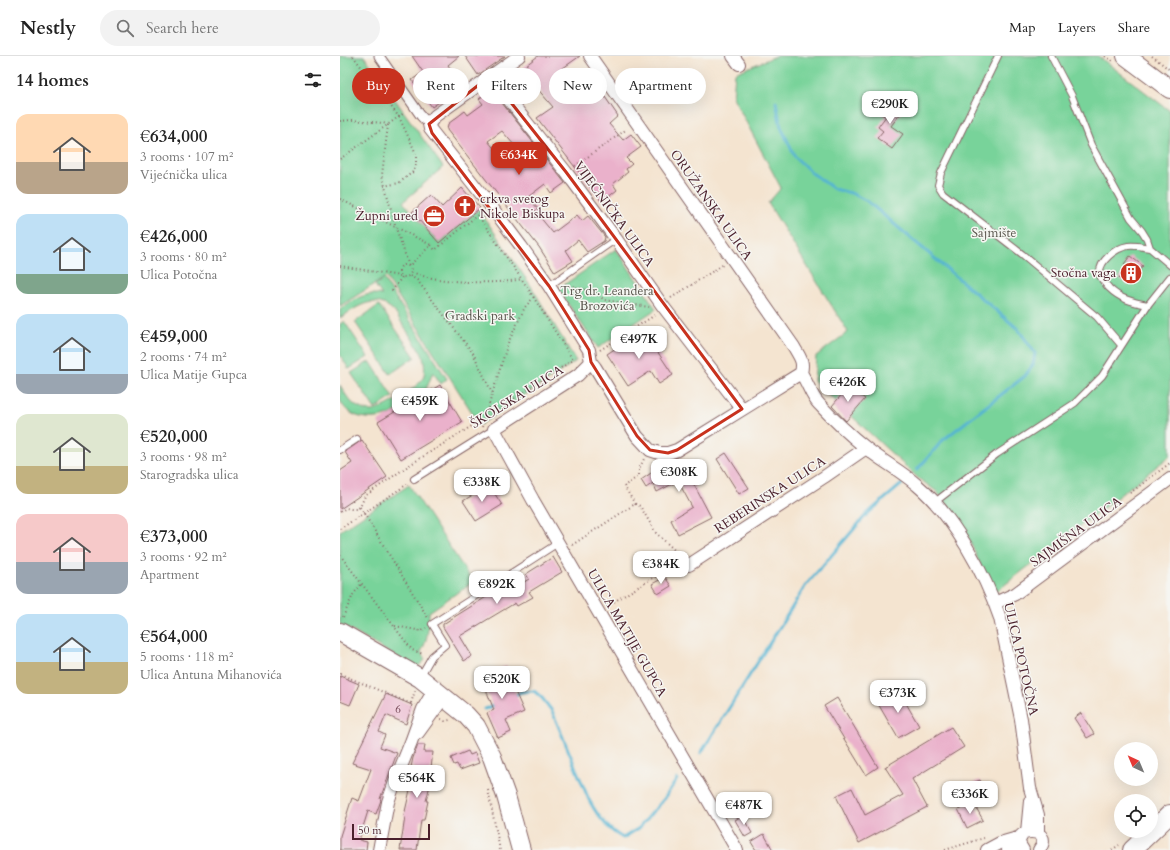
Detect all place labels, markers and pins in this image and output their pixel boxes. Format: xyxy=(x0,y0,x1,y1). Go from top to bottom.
pin: €290K xyxy=(862,91,918,125)
pin: €634K xyxy=(491,142,547,176)
place label: crkva svetog Nikole Biskupa xyxy=(480,190,565,223)
church icon: crkva svetog Nikole Biskupa xyxy=(452,193,478,219)
office icon: Župni ured xyxy=(421,203,447,229)
place label: Župni ured xyxy=(355,207,418,225)
building icon: Stočna vaga xyxy=(1118,260,1144,286)
place label: Stočna vaga xyxy=(1051,264,1116,282)
pin: €497K xyxy=(611,326,667,360)
pin: €426K xyxy=(820,369,876,403)
pin: €459K xyxy=(392,388,448,422)
pin: €308K xyxy=(651,459,707,493)
pin: €338K xyxy=(454,469,510,503)
pin: €384K xyxy=(633,551,689,585)
pin: €892K xyxy=(469,571,525,605)
pin: €520K xyxy=(474,666,530,700)
pin: €373K xyxy=(870,680,926,714)
pin: €564K xyxy=(389,765,445,799)
pin: €336K xyxy=(942,781,998,815)
pin: €487K xyxy=(716,792,772,826)

